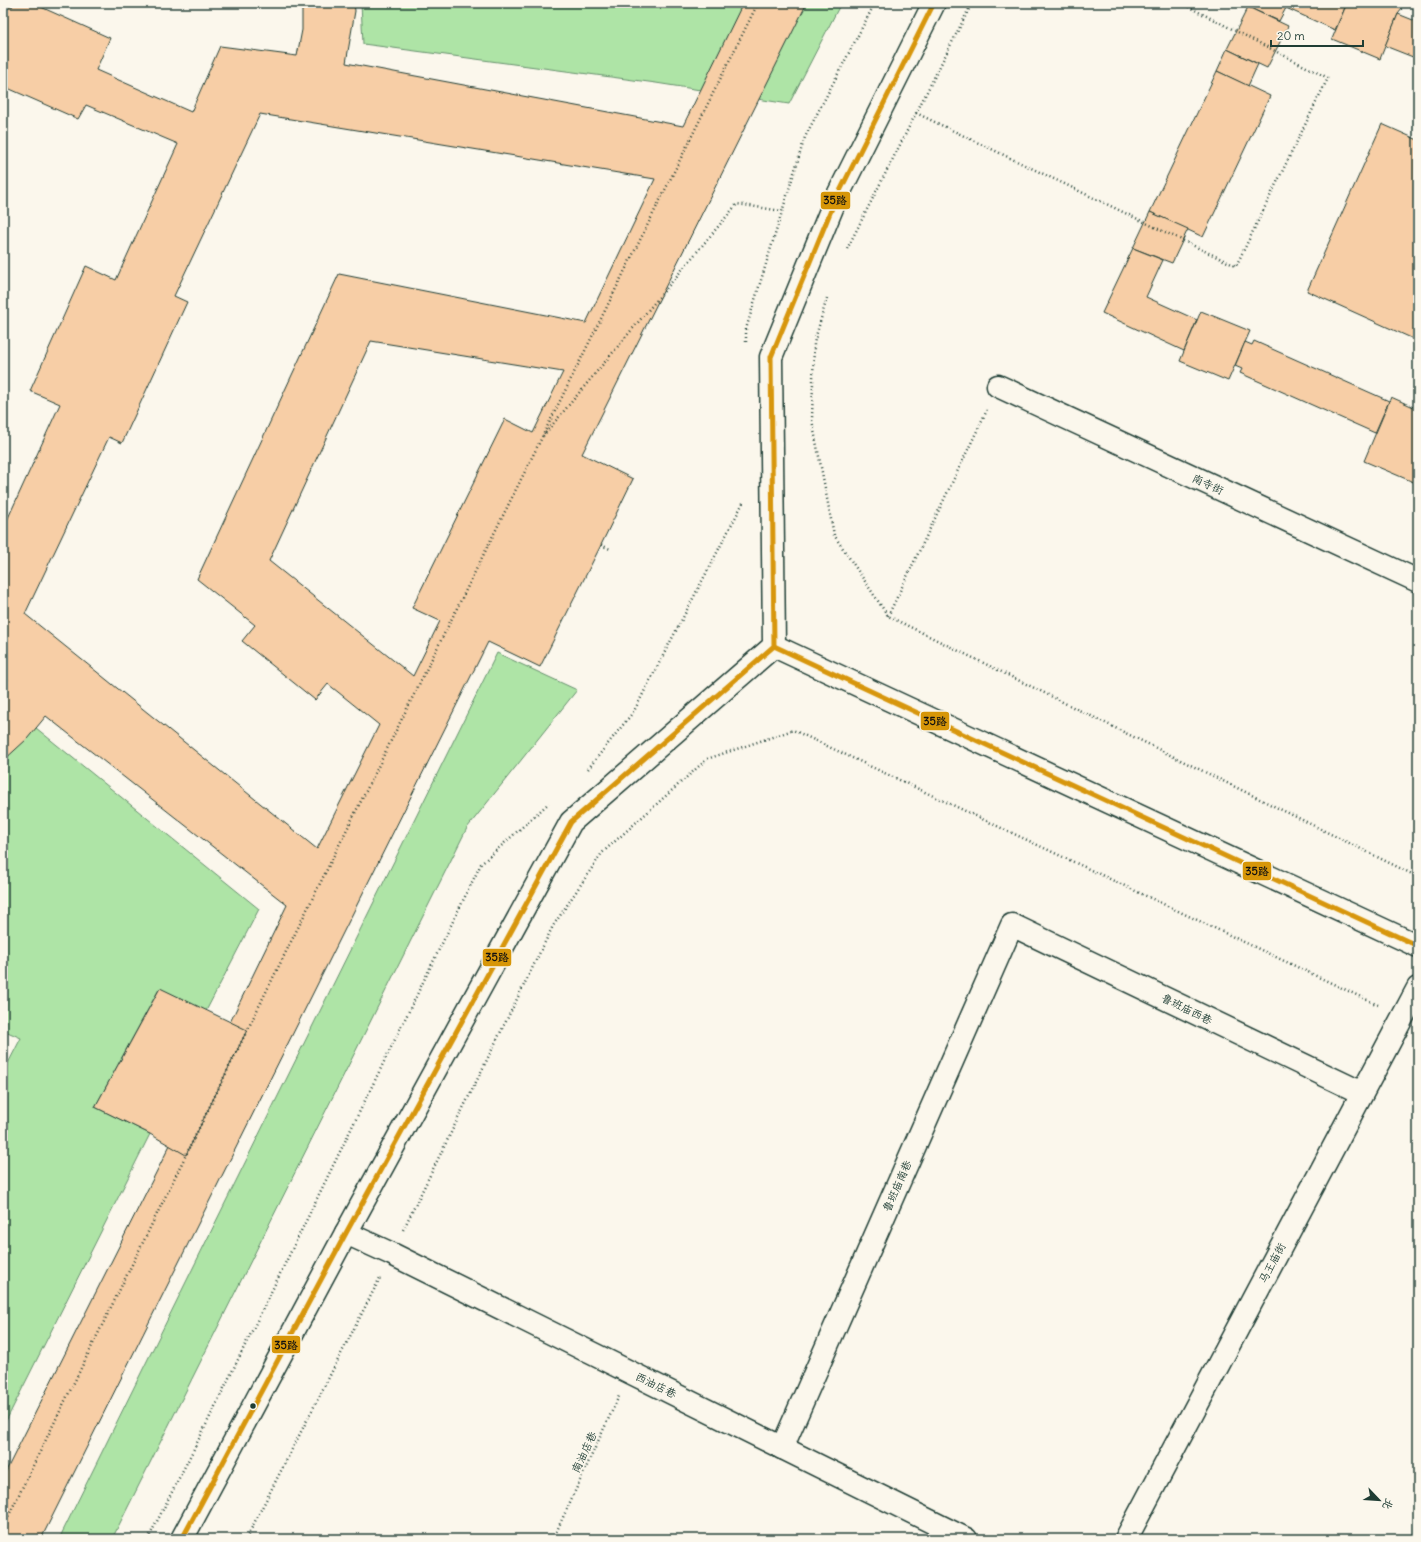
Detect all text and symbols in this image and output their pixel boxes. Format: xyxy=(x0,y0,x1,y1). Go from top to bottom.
scale bar xyxy=(1271,22,1363,48)
text: 20 m xyxy=(1277,28,1305,43)
line badge: 35路 xyxy=(820,191,851,210)
text: 35路 xyxy=(823,193,847,207)
street label: 南寺街 xyxy=(1190,471,1227,498)
line badge: 35路 xyxy=(920,711,950,731)
text: 35路 xyxy=(923,714,947,728)
line badge: 35路 xyxy=(1242,861,1272,881)
text: 35路 xyxy=(1245,864,1269,878)
line badge: 35路 xyxy=(482,948,512,967)
text: 35路 xyxy=(485,950,509,964)
street label: 鲁班庙西巷 xyxy=(1159,991,1215,1027)
street label: 鲁班庙南巷 xyxy=(879,1158,915,1214)
street label: 马王庙街 xyxy=(1255,1239,1289,1286)
line badge: 35路 xyxy=(271,1335,301,1354)
text: 35路 xyxy=(274,1338,298,1352)
street label: 西油店巷 xyxy=(633,1369,679,1401)
unlabelled marker xyxy=(248,1401,258,1411)
street label: 南油店巷 xyxy=(568,1429,600,1475)
north arrow xyxy=(1359,1480,1399,1520)
text: 北 xyxy=(1379,1496,1397,1512)

